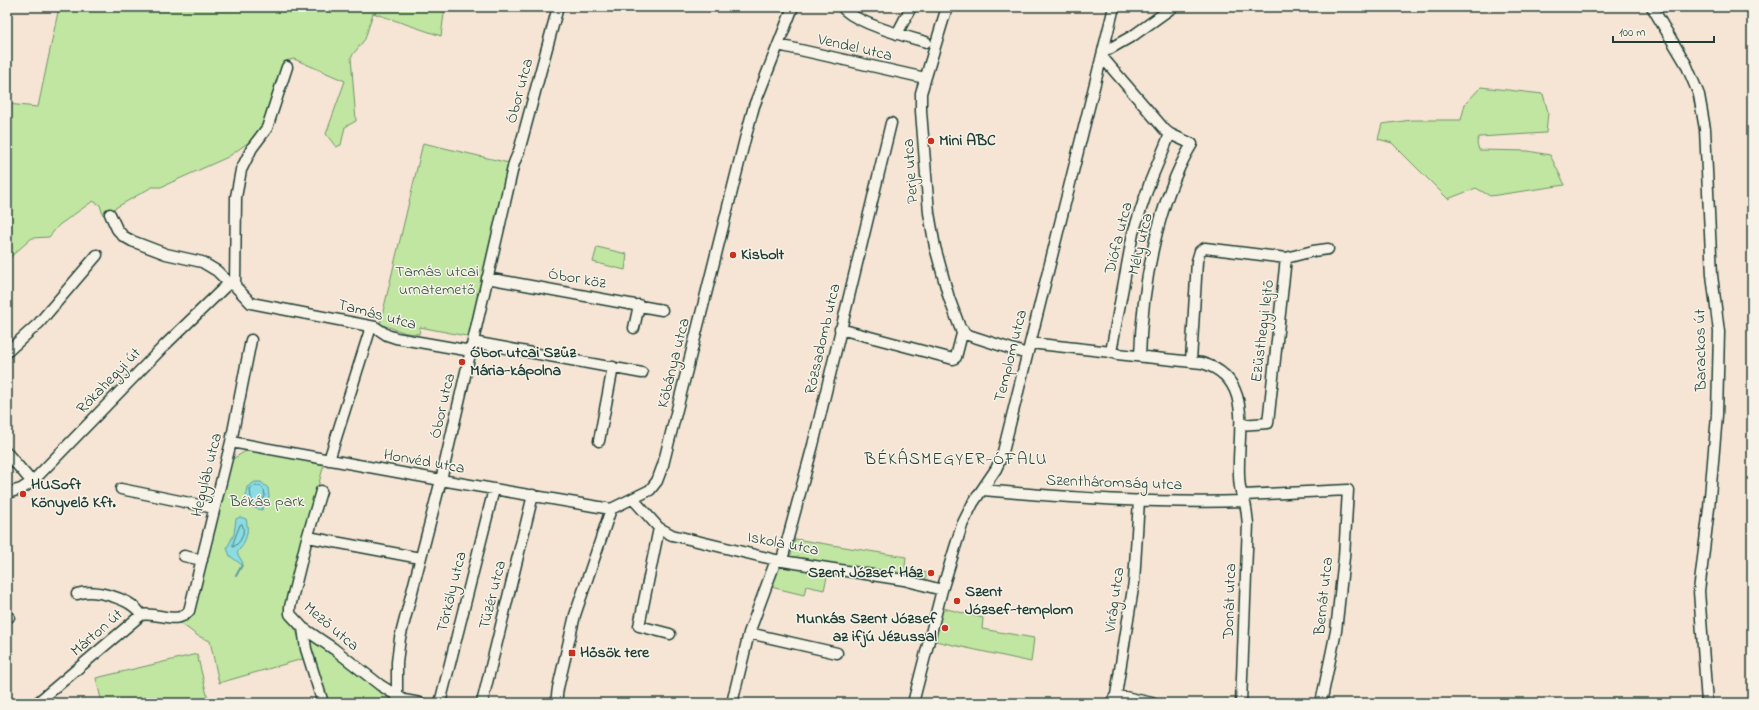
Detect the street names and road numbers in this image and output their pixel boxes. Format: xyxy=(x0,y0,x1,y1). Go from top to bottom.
street label: Vendel utca xyxy=(814,28,895,68)
street label: Óbor utca xyxy=(500,56,540,126)
street label: Perje utca xyxy=(897,138,925,204)
street label: Diófa utca xyxy=(1098,200,1140,277)
street label: Mély utca xyxy=(1122,211,1160,277)
street label: Óbor köz xyxy=(546,262,608,296)
street label: Ezüsthegyi lejtő xyxy=(1245,278,1281,384)
street label: Rózsadomb utca xyxy=(799,281,847,397)
street label: Tamás utca xyxy=(335,293,419,337)
street label: Templom utca xyxy=(988,307,1034,405)
street label: Barackos út xyxy=(1688,308,1714,392)
street label: Kőbánya utca xyxy=(651,316,697,410)
street label: Rókahegyi út xyxy=(71,342,147,420)
street label: Óbor utca xyxy=(424,371,462,441)
street label: Hegyláb utca xyxy=(185,430,229,520)
street label: Honvéd utca xyxy=(382,443,466,481)
street label: Szentháromság utca xyxy=(1045,469,1183,497)
street label: Iskola utca xyxy=(745,525,821,563)
street label: Törköly utca xyxy=(430,549,474,635)
street label: Bernát utca xyxy=(1308,556,1340,637)
street label: Tüzér utca xyxy=(473,558,513,632)
street label: Donát utca xyxy=(1217,563,1243,640)
street label: Virág utca xyxy=(1098,566,1131,635)
street label: Mező utca xyxy=(298,597,364,657)
street label: Márton út xyxy=(65,603,129,663)

